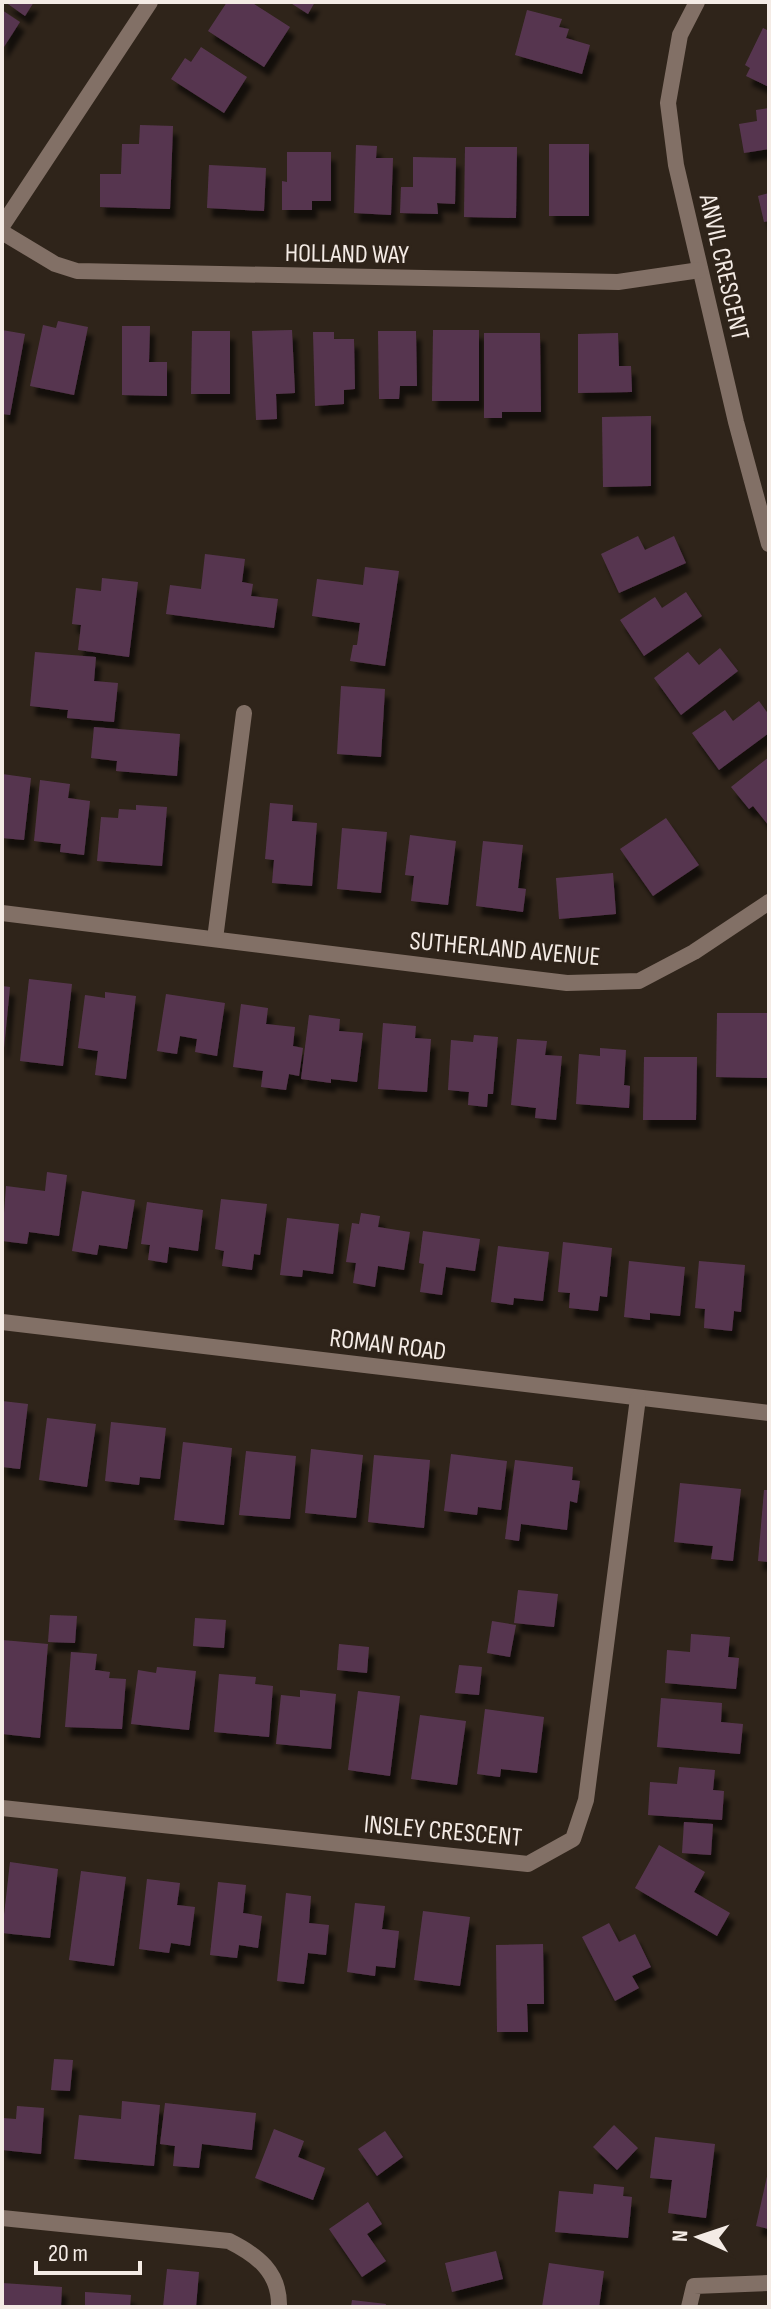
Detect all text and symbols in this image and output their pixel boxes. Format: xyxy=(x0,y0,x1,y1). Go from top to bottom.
street label: ANVIL CRESCENT xyxy=(691,190,755,343)
street label: HOLLAND WAY xyxy=(285,238,409,271)
street label: SUTHERLAND AVENUE xyxy=(408,926,602,973)
street label: ROMAN ROAD xyxy=(328,1323,448,1368)
street label: INSLEY CRESCENT xyxy=(363,1809,523,1854)
north arrow xyxy=(659,2197,739,2277)
scale bar xyxy=(36,2225,140,2275)
text: N xyxy=(667,2229,694,2243)
text: 20 m xyxy=(48,2239,88,2268)

